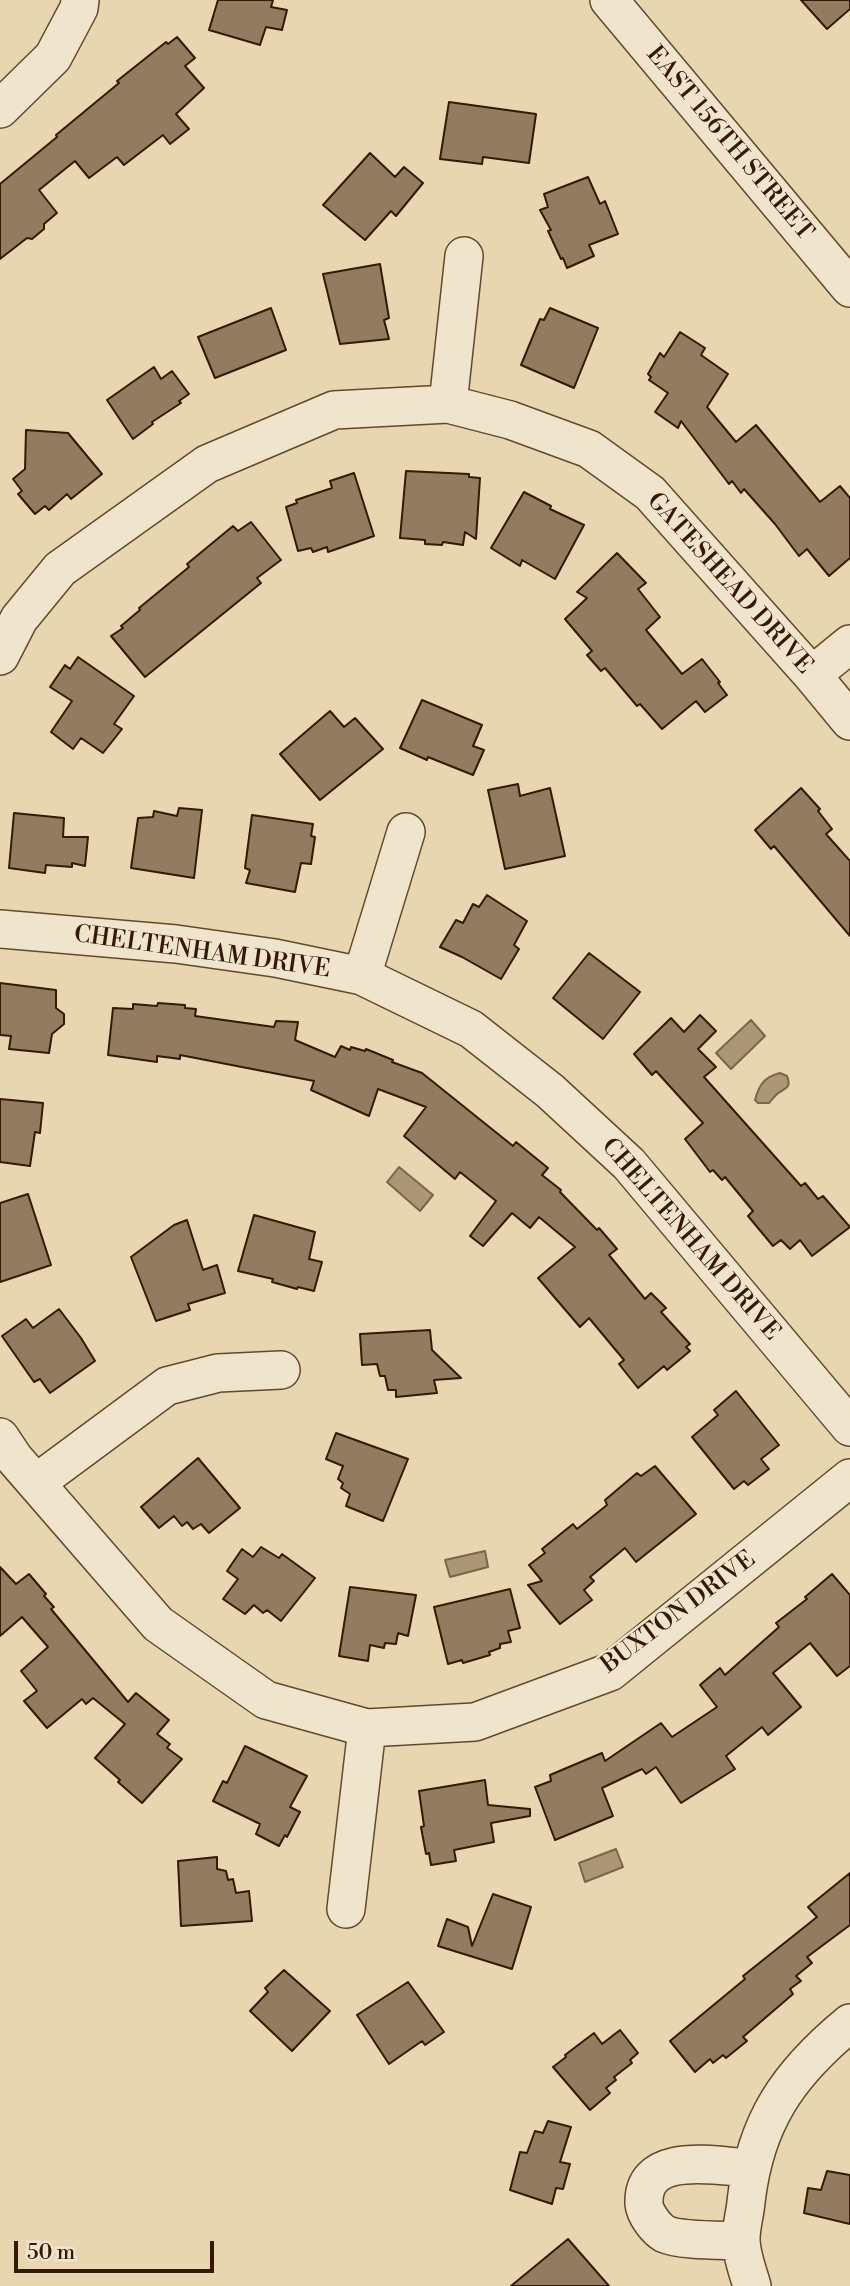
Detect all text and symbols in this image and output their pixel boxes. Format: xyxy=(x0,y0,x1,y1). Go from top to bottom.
street label: EAST 156TH STREET xyxy=(639,41,819,247)
street label: GATESHEAD DRIVE xyxy=(640,487,818,681)
street label: CHELTENHAM DRIVE xyxy=(72,921,332,985)
street label: CHELTENHAM DRIVE xyxy=(594,1133,786,1347)
street label: BUXTON DRIVE xyxy=(596,1546,762,1680)
scale bar xyxy=(18,2226,217,2270)
text: 50 m xyxy=(27,2240,75,2266)

